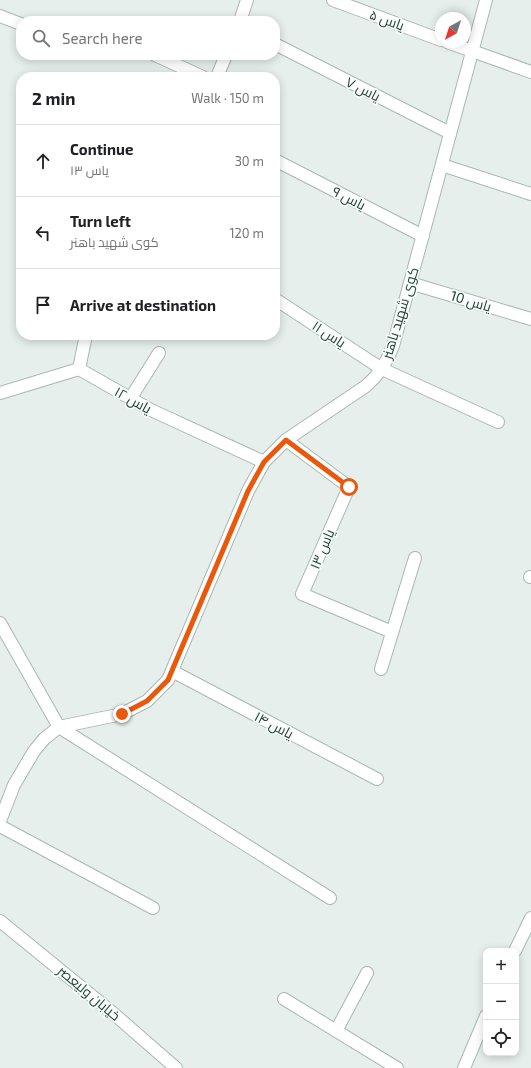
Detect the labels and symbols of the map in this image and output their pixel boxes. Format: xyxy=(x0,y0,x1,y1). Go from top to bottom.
street label: یاس ۵ xyxy=(368,5,407,34)
north arrow xyxy=(435,12,471,48)
street label: یاس ۷ xyxy=(343,73,384,105)
street label: یاس ۹ xyxy=(330,182,369,213)
street label: کوی شهید باهنر xyxy=(377,265,422,362)
street label: یاس 10 xyxy=(449,286,494,315)
street label: یاس ۱۱ xyxy=(309,316,349,351)
street label: یاس ۱۲ xyxy=(112,383,155,417)
route start xyxy=(340,478,358,496)
street label: یاس ۱۳ xyxy=(306,526,338,571)
route end xyxy=(113,705,131,723)
street label: یاس ۱۴ xyxy=(252,707,297,742)
street label: خیابان ولیعصر xyxy=(54,961,124,1024)

